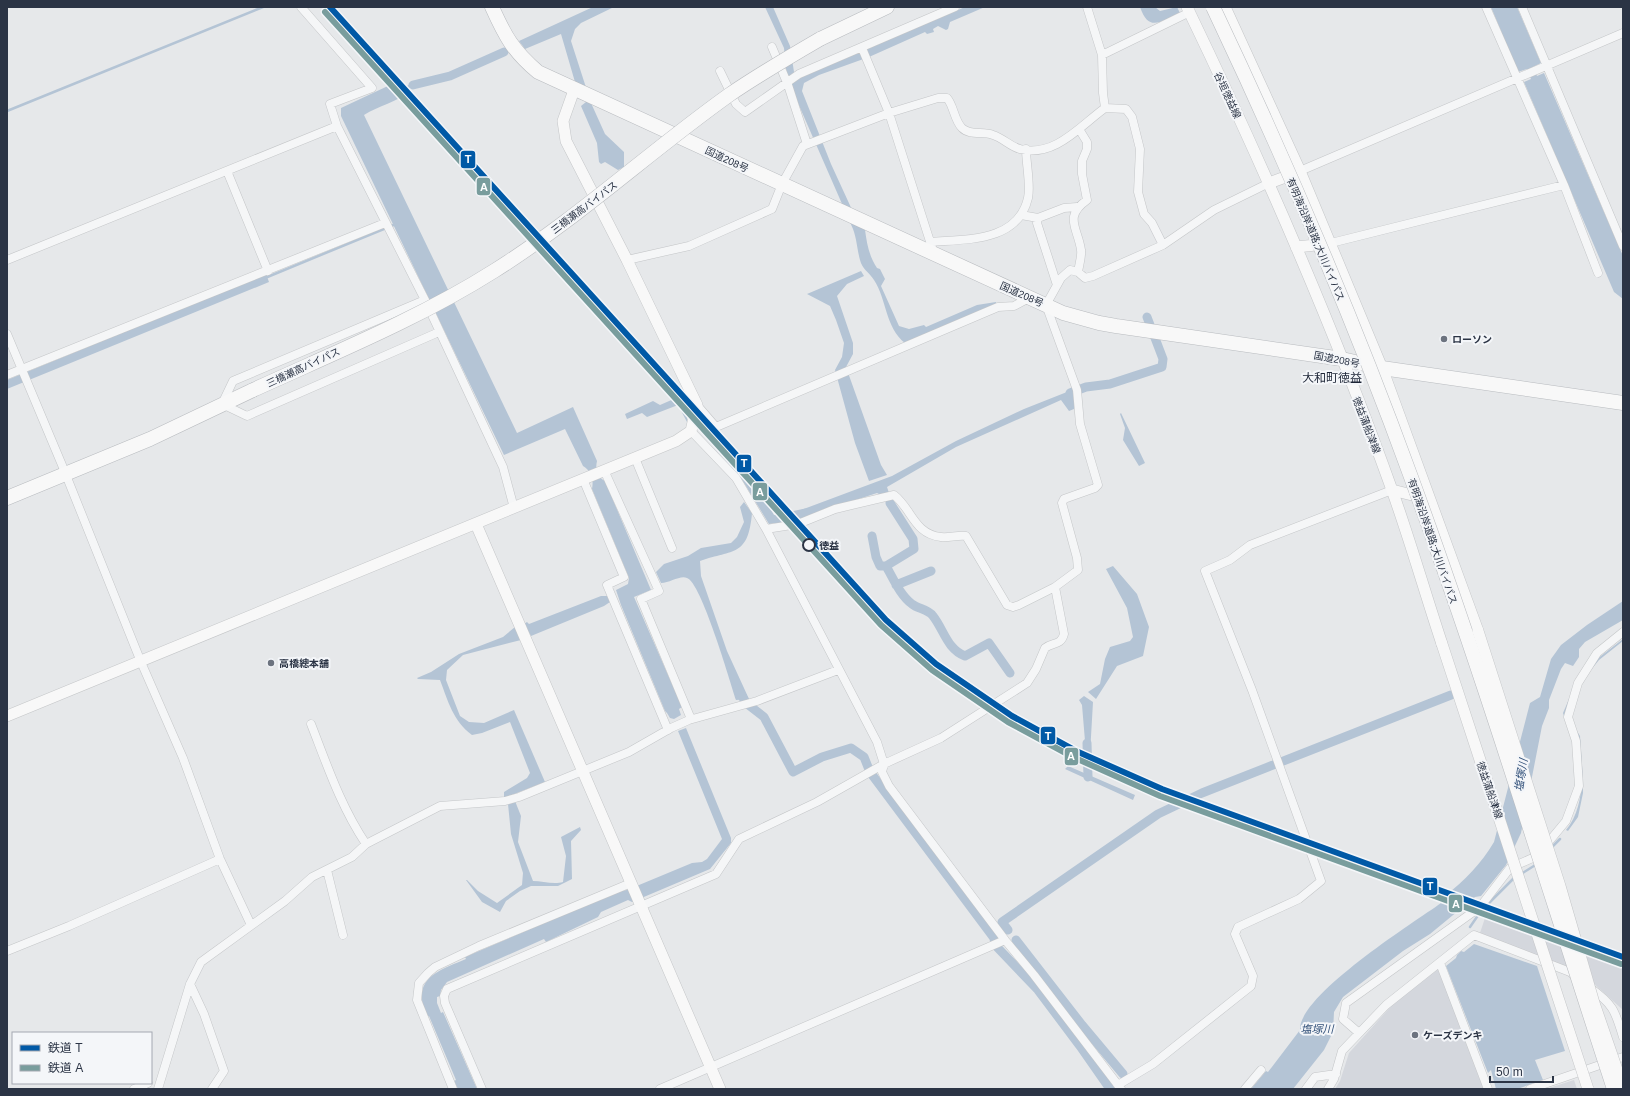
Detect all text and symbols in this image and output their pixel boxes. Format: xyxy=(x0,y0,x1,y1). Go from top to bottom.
street label: 谷垣徳益線 xyxy=(1212,70,1243,120)
street label: 国道208号 xyxy=(703,145,750,174)
line badge: T xyxy=(460,150,476,169)
text: T xyxy=(465,153,472,165)
street label: 有明海沿岸道路;大川バイパス xyxy=(1285,176,1347,302)
line badge: A xyxy=(476,177,491,196)
street label: 三橋瀬高バイパス xyxy=(549,179,619,236)
text: A xyxy=(480,181,488,193)
street label: 国道208号 xyxy=(998,280,1045,309)
marker: ローソン xyxy=(1439,334,1449,344)
place label: ローソン xyxy=(1452,334,1492,345)
street label: 三橋瀬高バイパス xyxy=(265,346,342,389)
street label: 国道208号 xyxy=(1313,350,1361,369)
district label: 大和町徳益 xyxy=(1302,371,1362,385)
street label: 徳益蒲船津線 xyxy=(1351,395,1382,455)
line badge: T xyxy=(736,454,752,473)
text: T xyxy=(741,457,748,469)
street label: 有明海沿岸道路;大川バイパス xyxy=(1406,477,1459,606)
line badge: A xyxy=(752,482,768,501)
text: A xyxy=(756,486,764,498)
marker: 徳益 xyxy=(802,538,816,552)
place label: 徳益 xyxy=(819,540,839,551)
marker: 高橋總本舗 xyxy=(266,658,276,668)
place label: 高橋總本舗 xyxy=(279,658,329,669)
line badge: T xyxy=(1040,726,1056,745)
text: T xyxy=(1045,730,1052,742)
line badge: A xyxy=(1064,747,1079,766)
text: A xyxy=(1067,750,1075,762)
water label: 塩塚川 xyxy=(1512,757,1530,792)
street label: 徳益蒲船津線 xyxy=(1475,760,1504,820)
line badge: T xyxy=(1422,877,1438,896)
text: T xyxy=(1427,880,1434,892)
line badge: A xyxy=(1448,894,1463,913)
text: A xyxy=(1452,898,1460,910)
water label: 塩塚川 xyxy=(1301,1023,1334,1035)
marker: ケーズデンキ xyxy=(1410,1030,1420,1040)
place label: ケーズデンキ xyxy=(1423,1030,1483,1041)
legend xyxy=(12,1032,152,1084)
text: 鉄道 T xyxy=(48,1041,83,1055)
scale bar xyxy=(1490,1058,1553,1084)
text: 鉄道 A xyxy=(48,1061,83,1075)
text: 50 m xyxy=(1496,1065,1523,1079)

